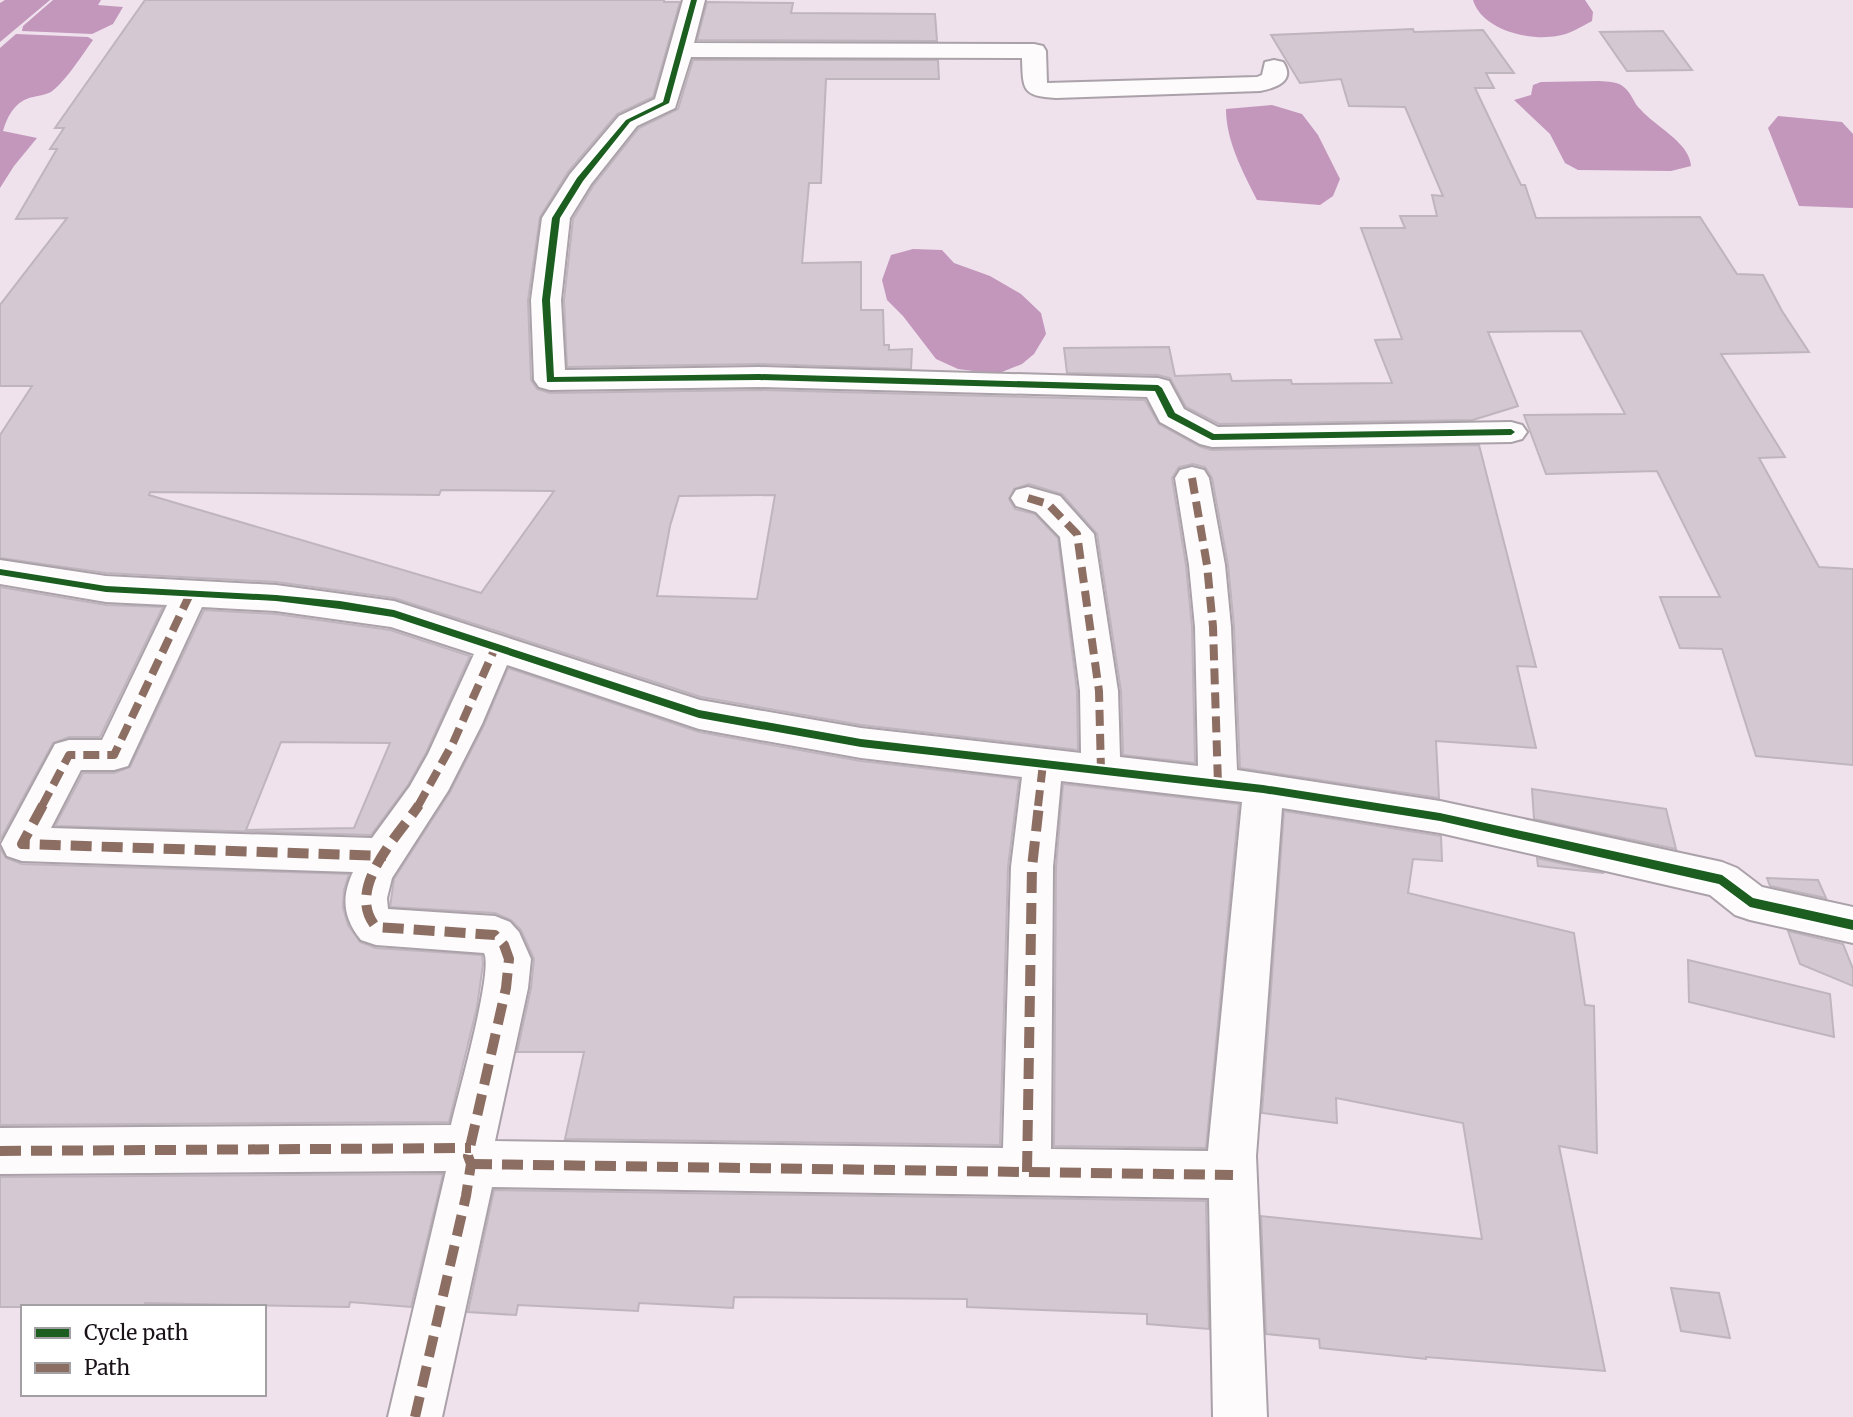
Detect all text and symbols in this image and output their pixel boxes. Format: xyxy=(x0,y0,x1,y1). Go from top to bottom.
legend xyxy=(21,1305,266,1396)
text: Cycle path xyxy=(84,1319,188,1346)
text: Path xyxy=(84,1354,130,1381)

